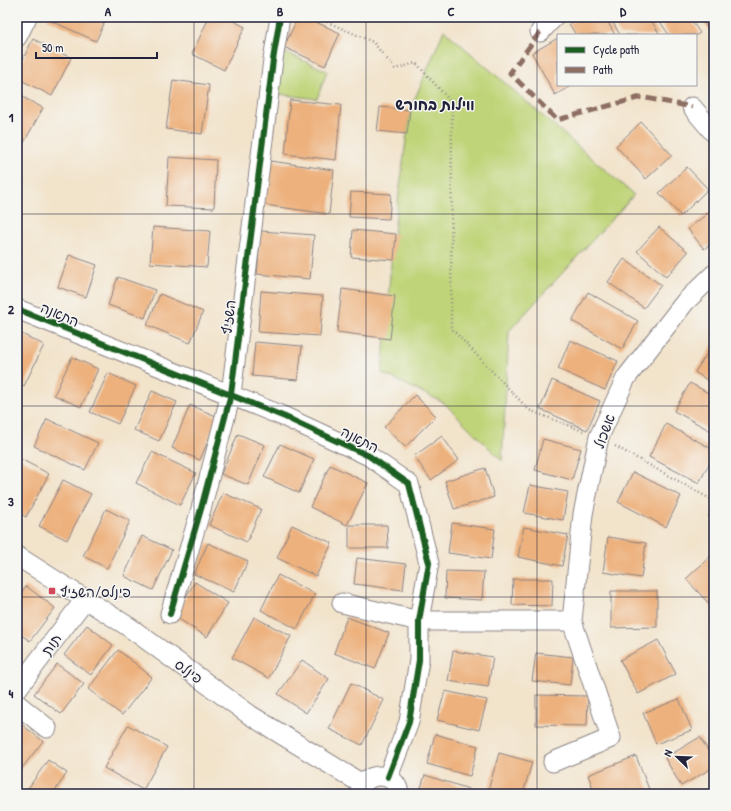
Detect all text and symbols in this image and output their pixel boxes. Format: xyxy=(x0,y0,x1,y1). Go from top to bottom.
text: A xyxy=(105,2,112,20)
text: B xyxy=(277,2,284,20)
text: C xyxy=(447,2,455,20)
text: D xyxy=(620,2,627,20)
scale bar xyxy=(36,34,157,60)
legend xyxy=(557,34,697,86)
text: 50 m xyxy=(42,39,63,56)
text: Cycle path xyxy=(593,41,639,58)
text: Path xyxy=(593,61,613,78)
district label: ווילות בחורש xyxy=(395,94,475,115)
text: 1 xyxy=(9,108,14,126)
street label: התאנה xyxy=(38,297,82,331)
street label: השזיף xyxy=(216,298,240,336)
text: 2 xyxy=(8,300,15,318)
street label: אשכול xyxy=(589,411,619,451)
street label: התאנה xyxy=(338,421,382,457)
text: 3 xyxy=(8,492,14,510)
place label: פינלס/השזיף xyxy=(60,582,131,601)
marker: פינלס/השזיף xyxy=(47,586,57,596)
street label: תות xyxy=(37,629,65,659)
street label: פינלס xyxy=(171,654,207,688)
text: 4 xyxy=(9,684,14,702)
north arrow xyxy=(657,737,697,777)
text: N xyxy=(660,748,675,759)

